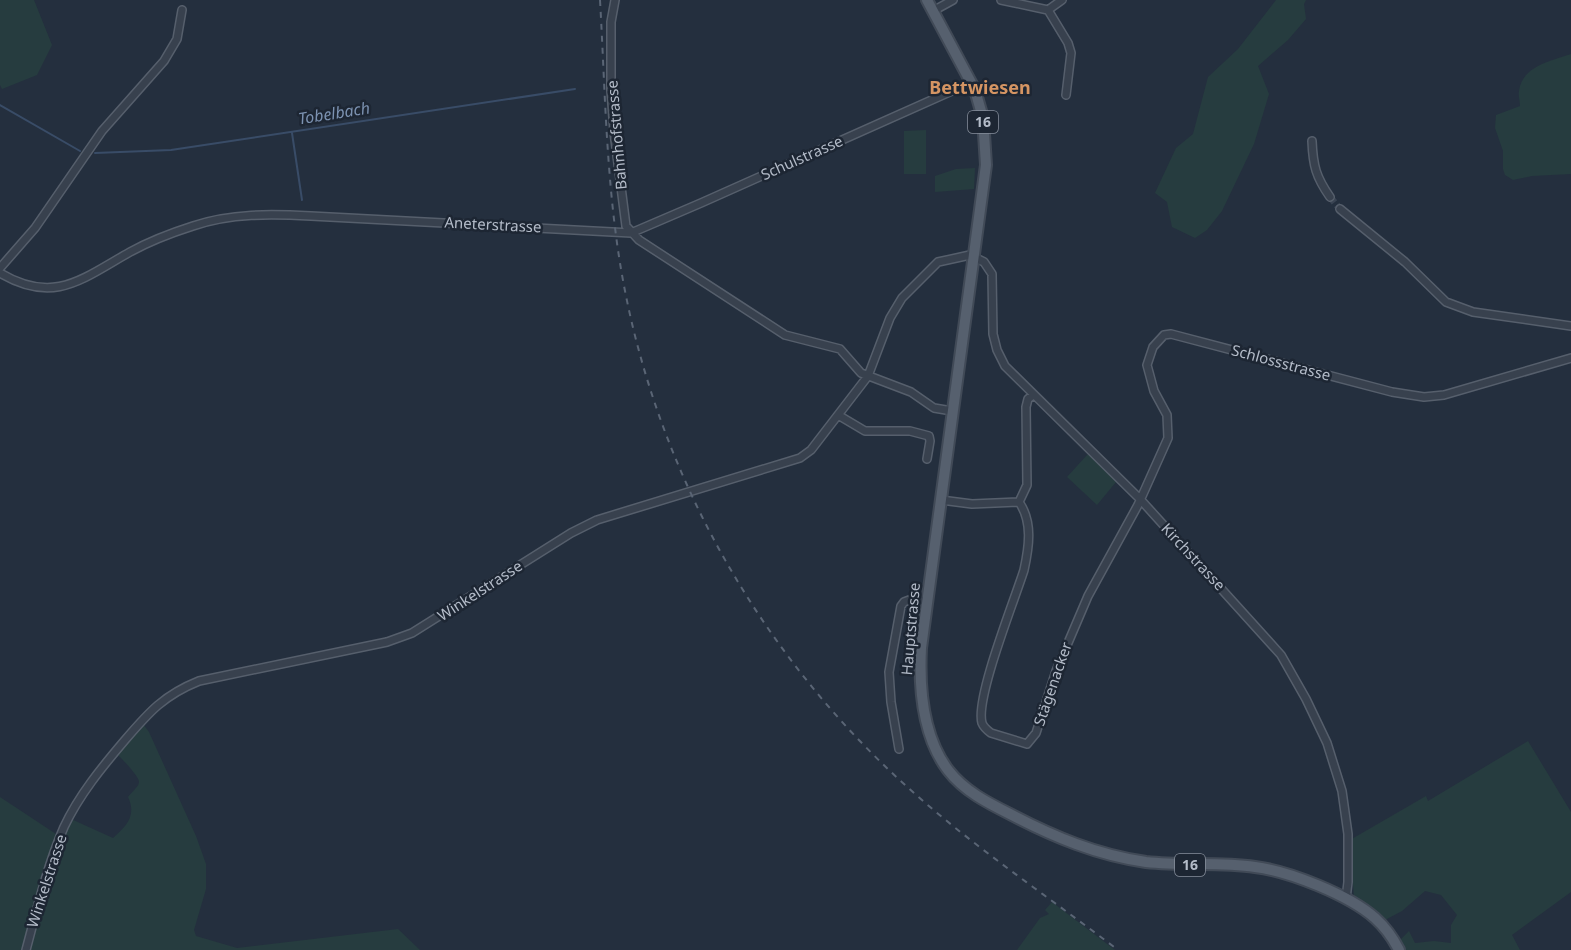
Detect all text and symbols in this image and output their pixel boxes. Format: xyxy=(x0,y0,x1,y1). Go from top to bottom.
district label: Bettwiesen xyxy=(929,75,1031,99)
street label: Bahnhofstrasse xyxy=(601,79,631,191)
water label: Tobelbach xyxy=(297,96,371,130)
road number: 16 xyxy=(968,111,998,133)
street label: Schulstrasse xyxy=(758,130,846,184)
street label: Aneterstrasse xyxy=(444,211,542,237)
street label: Schlossstrasse xyxy=(1230,339,1333,385)
street label: Kirchstrasse xyxy=(1157,518,1230,594)
street label: Winkelstrasse xyxy=(433,555,526,625)
street label: Hauptstrasse xyxy=(896,582,924,676)
street label: Stägenacker xyxy=(1028,639,1076,728)
street label: Winkelstrasse xyxy=(22,831,71,930)
road number: 16 xyxy=(1175,854,1205,876)

